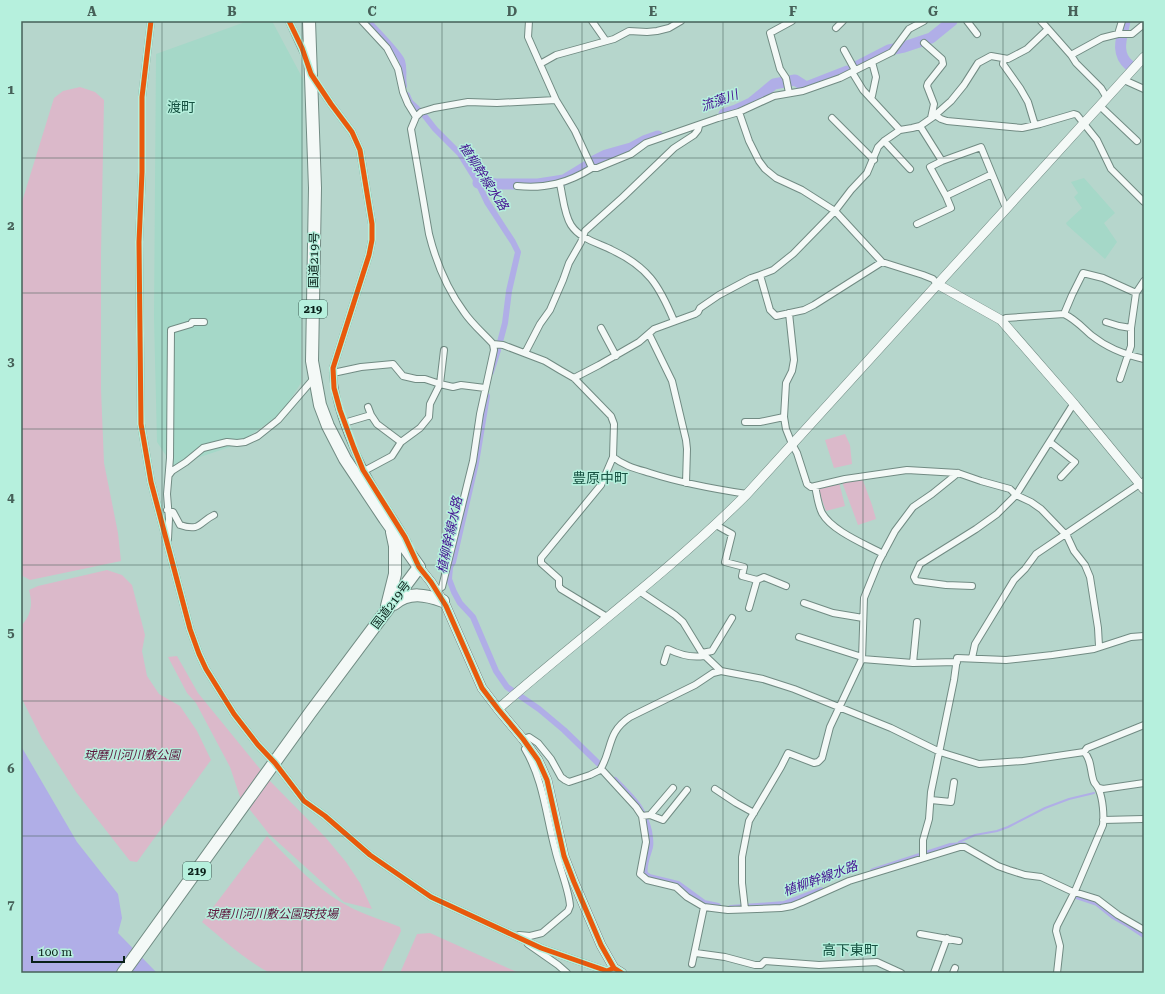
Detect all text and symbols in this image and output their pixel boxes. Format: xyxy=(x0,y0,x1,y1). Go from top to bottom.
text: A xyxy=(87,4,97,19)
text: B xyxy=(227,4,237,19)
text: C xyxy=(367,4,377,19)
text: D xyxy=(507,4,517,19)
text: E xyxy=(649,4,657,19)
text: F xyxy=(789,4,797,19)
text: G xyxy=(928,4,938,19)
text: H xyxy=(1068,4,1079,19)
text: 1 xyxy=(7,82,15,97)
water label: 流藻川 xyxy=(698,86,742,114)
district label: 渡町 xyxy=(167,99,195,115)
water label: 植柳幹線水路 xyxy=(456,139,512,214)
text: 2 xyxy=(7,218,15,233)
street label: 国道219号 xyxy=(307,232,321,288)
road number: 219 xyxy=(299,300,327,318)
text: 3 xyxy=(7,354,15,369)
district label: 豊原中町 xyxy=(572,470,628,486)
text: 4 xyxy=(7,490,15,505)
water label: 植柳幹線水路 xyxy=(434,494,465,575)
street label: 国道219号 xyxy=(369,578,413,632)
text: 5 xyxy=(7,625,15,640)
park label: 球磨川河川敷公園 xyxy=(84,748,182,762)
text: 6 xyxy=(7,761,15,776)
water label: 植柳幹線水路 xyxy=(781,858,860,899)
road number: 219 xyxy=(183,862,211,880)
text: 7 xyxy=(7,897,15,912)
park label: 球磨川河川敷公園球技場 xyxy=(206,907,340,921)
scale bar xyxy=(32,938,124,964)
district label: 高下東町 xyxy=(822,942,878,958)
text: 100 m xyxy=(38,945,72,959)

